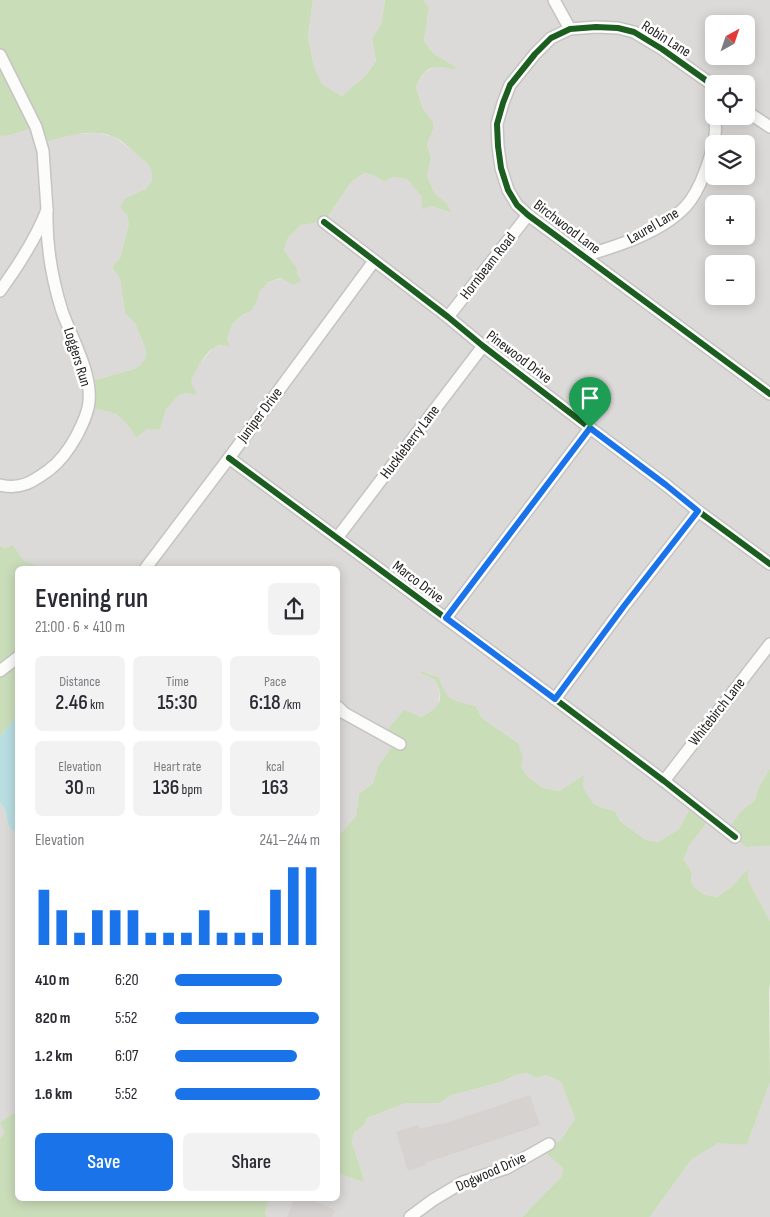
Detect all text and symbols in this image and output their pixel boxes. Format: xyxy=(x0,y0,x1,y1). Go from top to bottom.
north arrow xyxy=(705,15,755,65)
map controls xyxy=(705,15,755,305)
street label: Robin Lane xyxy=(638,16,694,62)
button: locate xyxy=(705,75,755,125)
button: layers xyxy=(705,135,755,185)
button: + xyxy=(705,195,755,245)
street label: Birchwood Lane xyxy=(530,196,604,258)
street label: Laurel Lane xyxy=(624,204,682,248)
street label: Hornbeam Road xyxy=(456,229,520,303)
button: − xyxy=(705,255,755,305)
street label: Loggers Run xyxy=(59,325,95,389)
street label: Pinewood Drive xyxy=(482,326,556,388)
pin xyxy=(569,377,611,428)
street label: Juniper Drive xyxy=(233,384,287,447)
icon: arrive xyxy=(576,384,604,412)
street label: Huckleberry Lane xyxy=(376,401,444,483)
street label: Marco Drive xyxy=(389,557,447,607)
text: Evening run xyxy=(35,582,148,615)
button: share xyxy=(268,583,320,635)
text: 21:00 · 6 × 410 m xyxy=(35,618,125,637)
text: Distance xyxy=(59,673,100,690)
text: Time xyxy=(166,673,189,690)
text: Pace xyxy=(264,673,286,690)
street label: Whitebirch Lane xyxy=(685,674,749,750)
text: 2.46 xyxy=(55,690,88,715)
text: 15:30 xyxy=(157,690,198,715)
text: 6:18 xyxy=(249,690,281,715)
text: km xyxy=(88,696,104,713)
text: /km xyxy=(281,696,301,713)
text: Elevation xyxy=(58,758,101,775)
text: Heart rate xyxy=(154,758,201,775)
text: kcal xyxy=(266,758,284,775)
text: 30 xyxy=(65,775,84,800)
text: 136 xyxy=(153,775,179,800)
text: 163 xyxy=(262,775,288,800)
text: m xyxy=(84,781,95,798)
text: bpm xyxy=(179,781,202,798)
text: Elevation xyxy=(35,831,84,850)
text: 241–244 m xyxy=(260,831,320,850)
text: 410 m xyxy=(35,971,69,990)
text: 6:20 xyxy=(115,971,139,990)
text: 820 m xyxy=(35,1009,70,1028)
text: 5:52 xyxy=(115,1009,137,1028)
text: 1.2 km xyxy=(35,1047,73,1066)
text: 6:07 xyxy=(115,1047,139,1066)
text: 1.6 km xyxy=(35,1085,72,1104)
text: 5:52 xyxy=(115,1085,137,1104)
button: Save xyxy=(35,1133,173,1191)
button: Share xyxy=(183,1133,320,1191)
street label: Dogwood Drive xyxy=(453,1148,529,1196)

